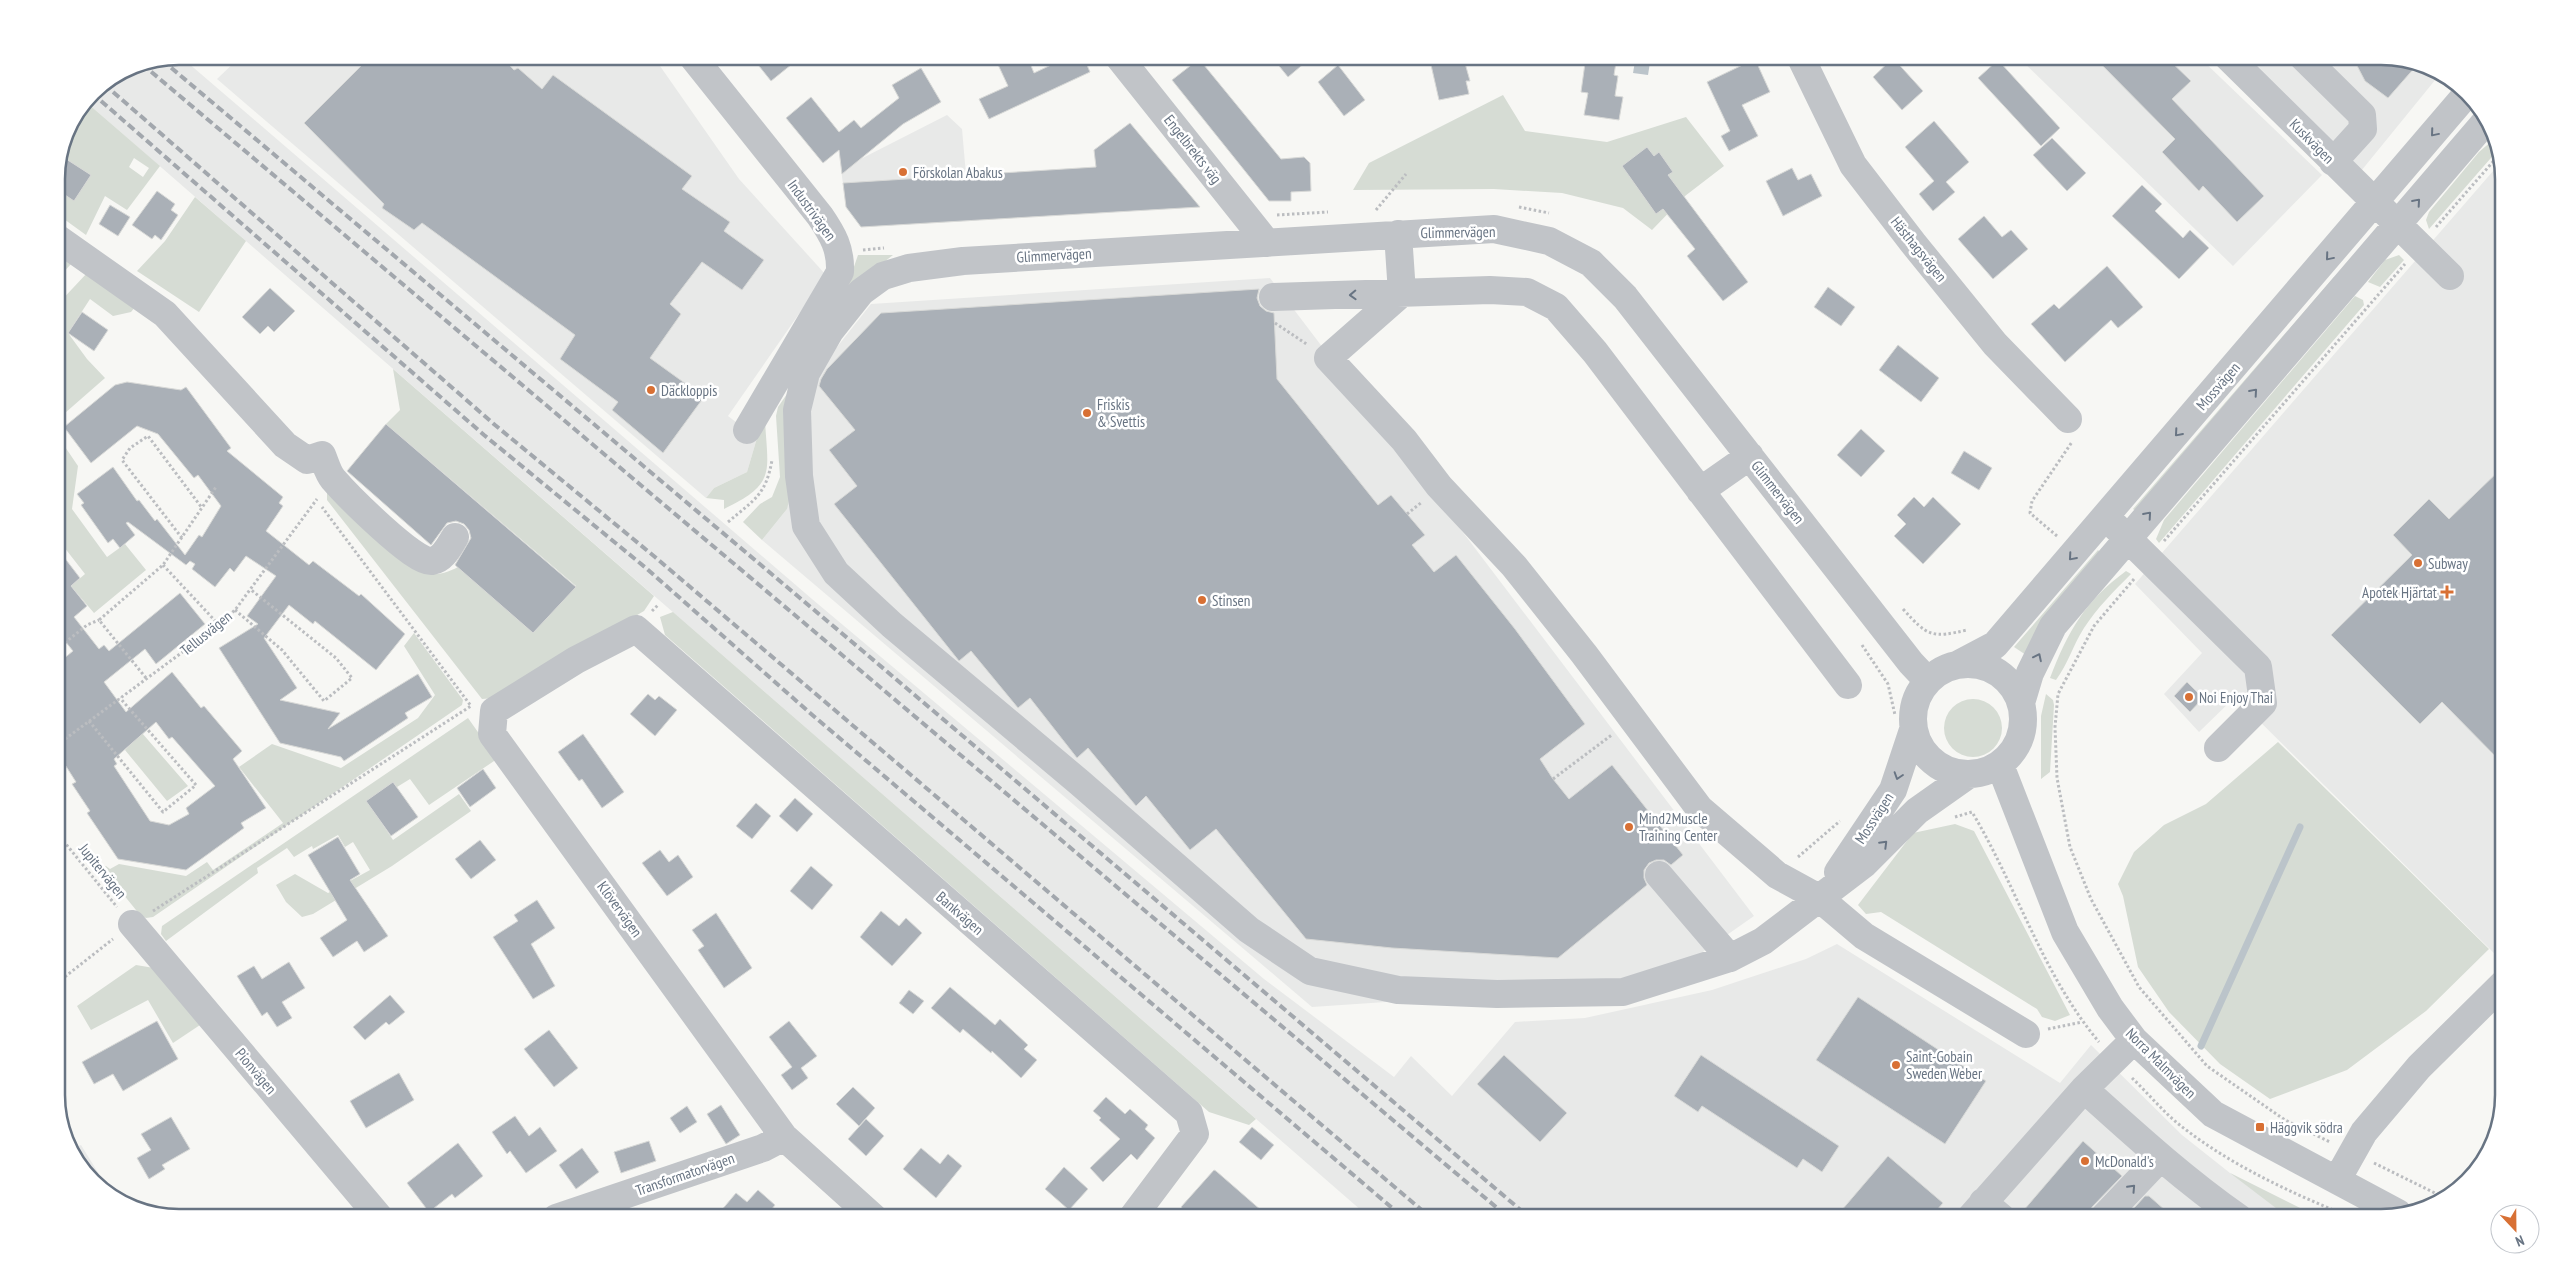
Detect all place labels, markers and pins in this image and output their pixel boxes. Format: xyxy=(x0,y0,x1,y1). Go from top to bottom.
place label: Förskolan Abakus xyxy=(913,163,1003,182)
marker: Förskolan Abakus xyxy=(897,166,909,178)
place label: Däckloppis xyxy=(661,381,717,400)
marker: Däckloppis xyxy=(645,384,657,396)
place label: Friskis & Svettis xyxy=(1097,395,1145,431)
marker: Friskis & Svettis xyxy=(1081,407,1093,419)
place label: Subway xyxy=(2428,554,2468,573)
marker: Subway xyxy=(2412,557,2424,569)
place label: Apotek Hjärtat xyxy=(2362,583,2437,602)
marker: Apotek Hjärtat xyxy=(2441,586,2453,598)
place label: Stinsen xyxy=(1212,591,1250,610)
marker: Stinsen xyxy=(1196,594,1208,606)
place label: Noi Enjoy Thai xyxy=(2199,688,2273,707)
marker: Noi Enjoy Thai xyxy=(2183,691,2195,703)
place label: Mind2Muscle Training Center xyxy=(1639,809,1718,845)
marker: Mind2Muscle Training Center xyxy=(1623,821,1635,833)
place label: Saint-Gobain Sweden Weber xyxy=(1906,1047,1983,1083)
marker: Saint-Gobain Sweden Weber xyxy=(1890,1059,1902,1071)
place label: Häggvik södra xyxy=(2270,1118,2343,1137)
marker: Häggvik södra xyxy=(2254,1121,2266,1133)
place label: McDonald's xyxy=(2095,1152,2154,1171)
marker: McDonald's xyxy=(2079,1155,2091,1167)

